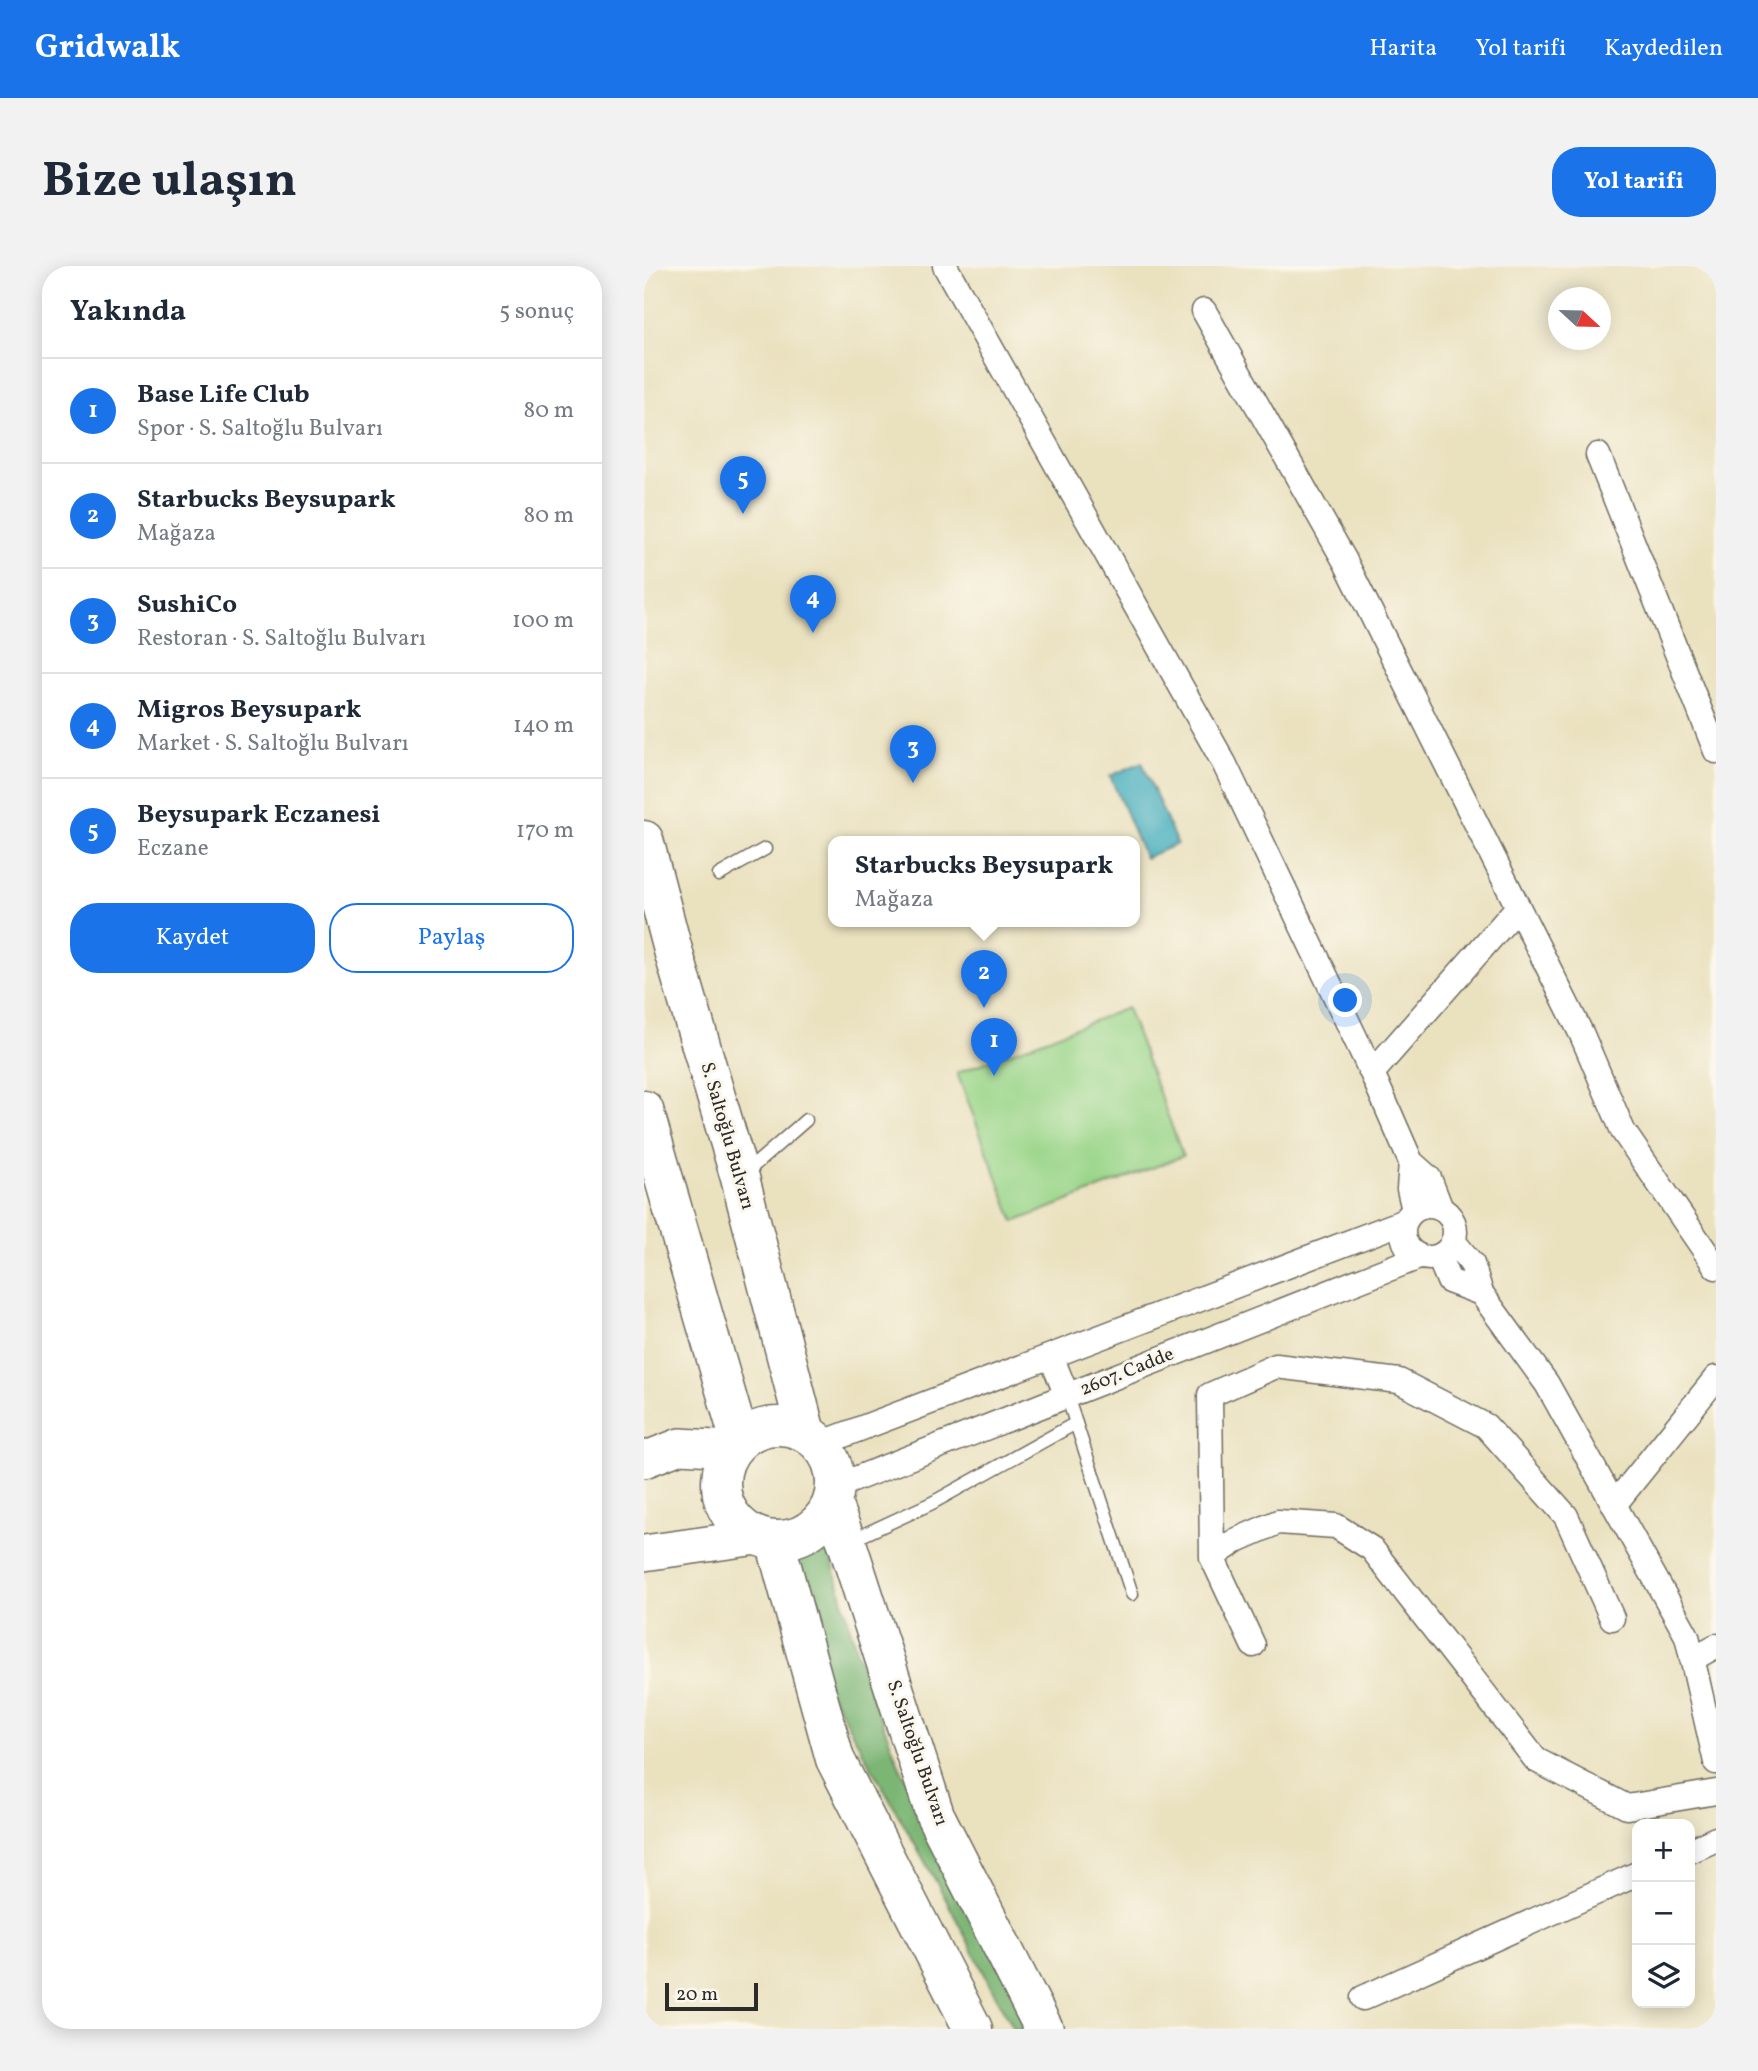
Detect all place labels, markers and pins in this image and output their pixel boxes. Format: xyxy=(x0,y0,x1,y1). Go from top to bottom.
pin: 5 xyxy=(720,456,766,514)
pin: 4 xyxy=(790,575,836,633)
pin: 3 xyxy=(890,725,936,783)
pin: 2 xyxy=(961,950,1007,1008)
pin: 1 xyxy=(971,1018,1017,1076)

